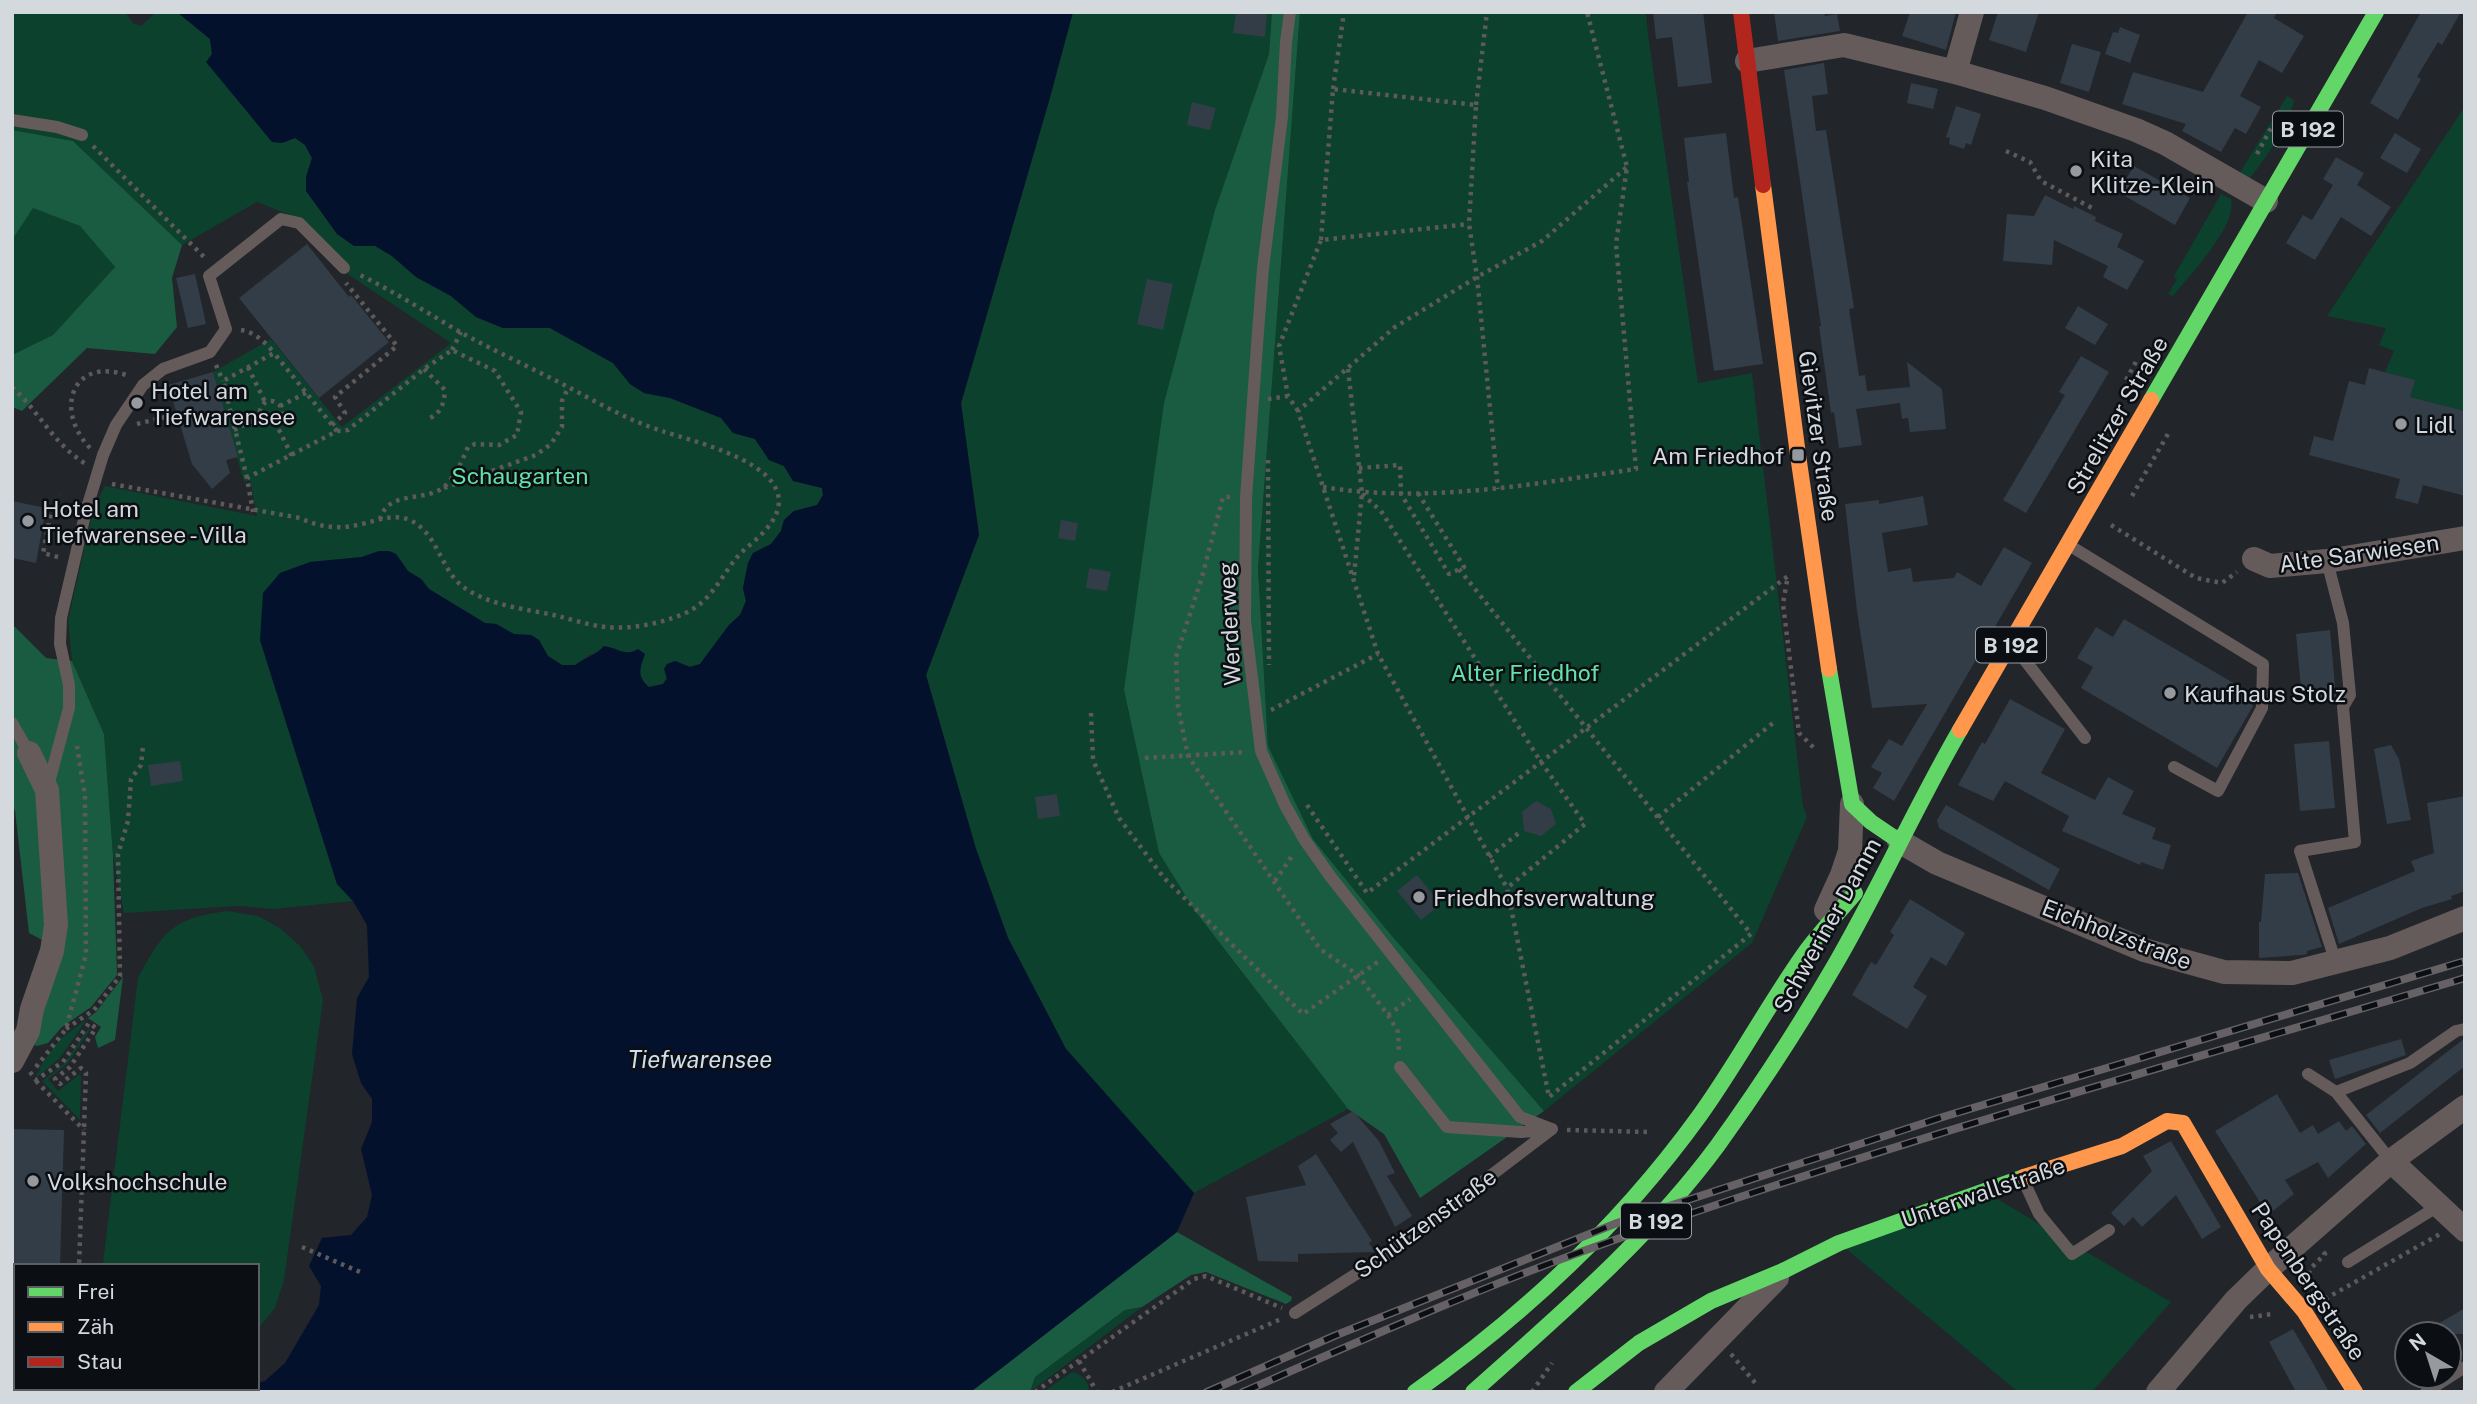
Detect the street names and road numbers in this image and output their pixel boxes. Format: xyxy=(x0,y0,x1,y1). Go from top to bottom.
road number: B 192 xyxy=(2273,111,2343,146)
street label: Strelitzer Straße xyxy=(2061,331,2173,499)
street label: Gievitzer Straße xyxy=(1794,349,1844,523)
street label: Alte Sarwiesen xyxy=(2277,528,2441,578)
street label: Werderweg xyxy=(1212,562,1246,686)
road number: B 192 xyxy=(1976,628,2046,662)
street label: Schweriner Damm xyxy=(1768,833,1886,1017)
street label: Eichholzstraße xyxy=(2038,893,2196,975)
street label: Unterwallstraße xyxy=(1897,1151,2069,1233)
street label: Schützenstraße xyxy=(1349,1163,1501,1283)
street label: Papenbergstraße xyxy=(2246,1197,2372,1365)
road number: B 192 xyxy=(1621,1204,1691,1238)

